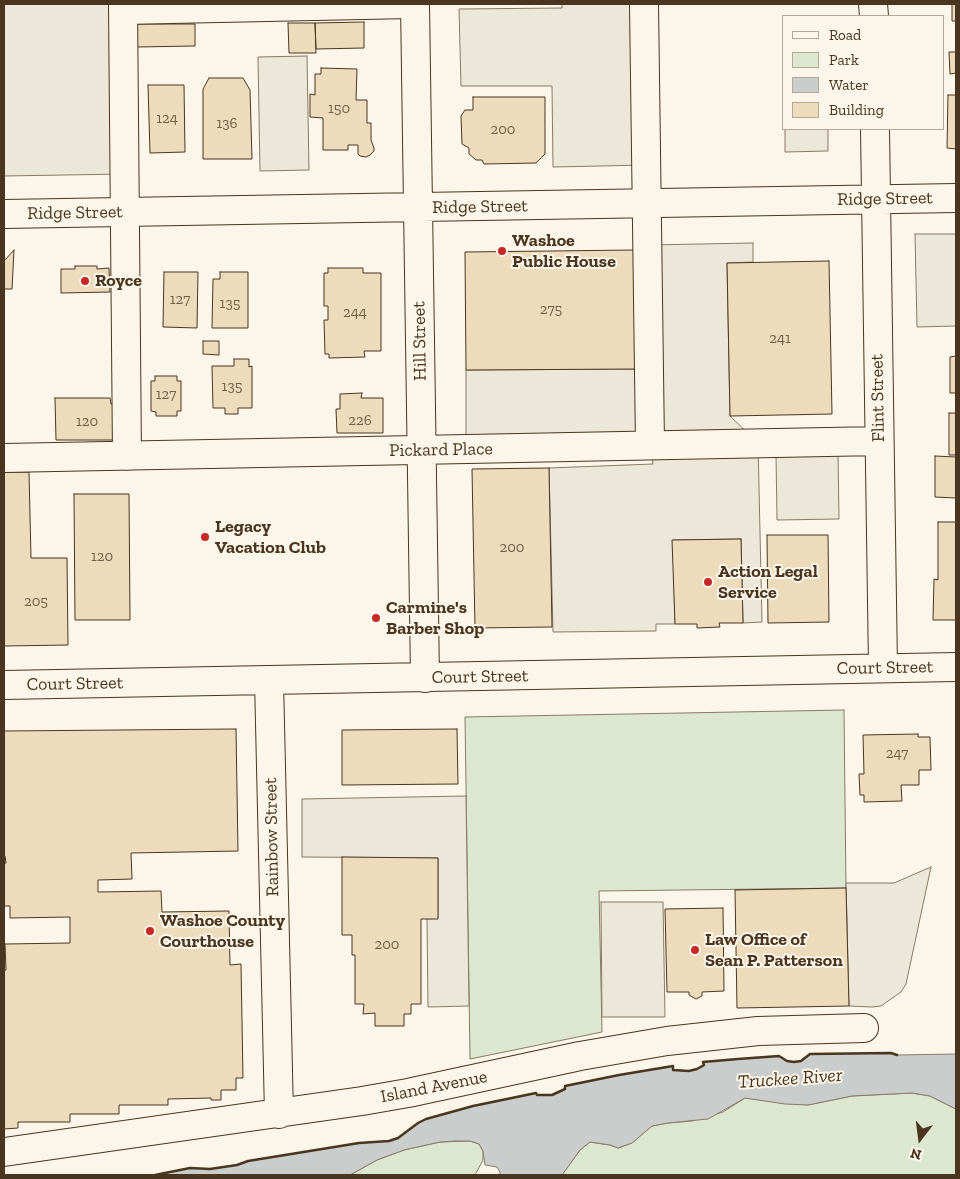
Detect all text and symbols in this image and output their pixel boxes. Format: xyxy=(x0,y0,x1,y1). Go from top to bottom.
legend xyxy=(782,15,945,130)
text: Road xyxy=(829,26,861,44)
text: Park xyxy=(829,51,859,69)
text: Water xyxy=(829,76,869,94)
house number: 150 xyxy=(328,100,350,118)
text: Building xyxy=(829,101,884,119)
house number: 124 xyxy=(156,110,178,128)
house number: 136 xyxy=(216,115,238,133)
house number: 200 xyxy=(490,121,516,139)
street label: Ridge Street xyxy=(837,187,933,211)
street label: Ridge Street xyxy=(432,195,528,219)
street label: Ridge Street xyxy=(27,201,123,225)
place label: Washoe Public House xyxy=(512,230,616,272)
marker: Washoe Public House xyxy=(496,245,508,257)
place label: Royce xyxy=(95,270,142,292)
marker: Royce xyxy=(79,275,91,287)
house number: 127 xyxy=(170,291,190,309)
house number: 135 xyxy=(220,295,240,313)
street label: Hill Street xyxy=(409,301,431,381)
house number: 275 xyxy=(540,301,562,319)
house number: 244 xyxy=(343,304,367,322)
house number: 241 xyxy=(769,330,791,348)
street label: Flint Street xyxy=(866,354,890,442)
house number: 135 xyxy=(222,378,242,396)
house number: 127 xyxy=(156,386,176,404)
house number: 226 xyxy=(348,412,372,430)
house number: 120 xyxy=(76,413,98,431)
street label: Pickard Place xyxy=(389,438,493,462)
place label: Legacy Vacation Club xyxy=(215,516,326,558)
marker: Legacy Vacation Club xyxy=(199,531,211,543)
house number: 200 xyxy=(499,539,525,557)
house number: 120 xyxy=(91,548,113,566)
place label: Action Legal Service xyxy=(718,561,818,604)
marker: Action Legal Service xyxy=(702,576,714,588)
house number: 205 xyxy=(24,593,48,611)
place label: Carmine's Barber Shop xyxy=(386,597,484,640)
marker: Carmine's Barber Shop xyxy=(370,612,382,624)
street label: Court Street xyxy=(836,656,934,680)
street label: Court Street xyxy=(431,665,529,689)
street label: Court Street xyxy=(26,672,124,696)
house number: 247 xyxy=(886,745,908,763)
street label: Rainbow Street xyxy=(260,777,284,897)
place label: Washoe County Courthouse xyxy=(160,910,285,952)
marker: Washoe County Courthouse xyxy=(144,925,156,937)
place label: Law Office of Sean P. Patterson xyxy=(705,929,843,972)
house number: 200 xyxy=(374,936,400,954)
marker: Law Office of Sean P. Patterson xyxy=(689,944,701,956)
water label: Truckee River xyxy=(737,1064,843,1094)
street label: Island Avenue xyxy=(379,1066,489,1108)
north arrow xyxy=(895,1114,945,1164)
text: N xyxy=(909,1144,923,1164)

